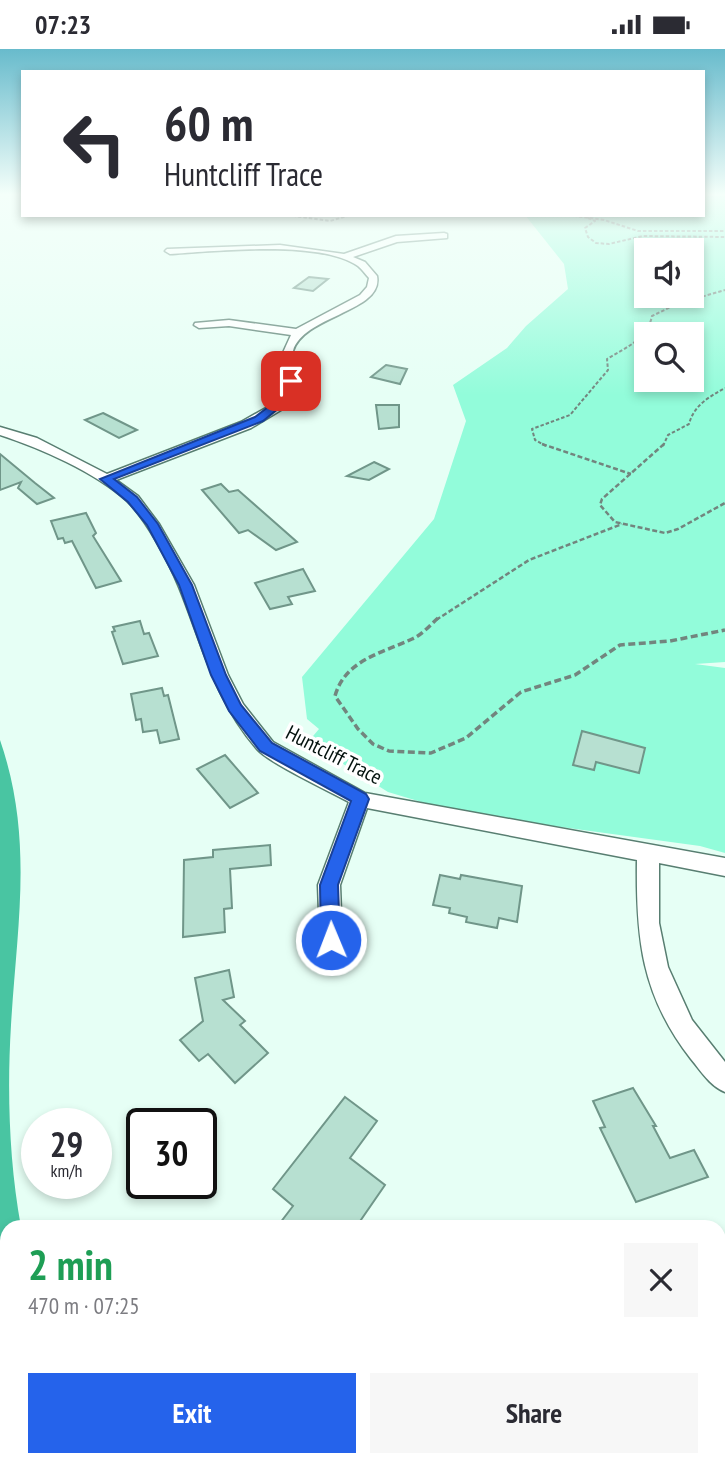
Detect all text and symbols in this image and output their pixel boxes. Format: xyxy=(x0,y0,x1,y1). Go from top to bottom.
text: 07:23 xyxy=(35,8,91,41)
text: 60 m xyxy=(164,91,253,155)
icon: left xyxy=(49,98,140,189)
text: Huntcliff Trace xyxy=(164,153,323,195)
map controls xyxy=(634,238,704,392)
button: sound xyxy=(634,238,704,308)
button: search xyxy=(634,322,704,392)
pin xyxy=(261,351,321,411)
icon: arrive xyxy=(272,362,310,400)
street label: Huntcliff Trace xyxy=(282,719,387,790)
position arrow xyxy=(294,903,368,977)
speed limit sign: 30 xyxy=(126,1108,217,1199)
text: 29 xyxy=(50,1121,83,1167)
text: km/h xyxy=(51,1159,82,1182)
text: 2 min xyxy=(28,1237,113,1292)
button: close xyxy=(624,1243,698,1317)
text: 470 m · 07:25 xyxy=(28,1291,140,1320)
button: Exit xyxy=(28,1373,356,1453)
button: Share xyxy=(370,1373,698,1453)

